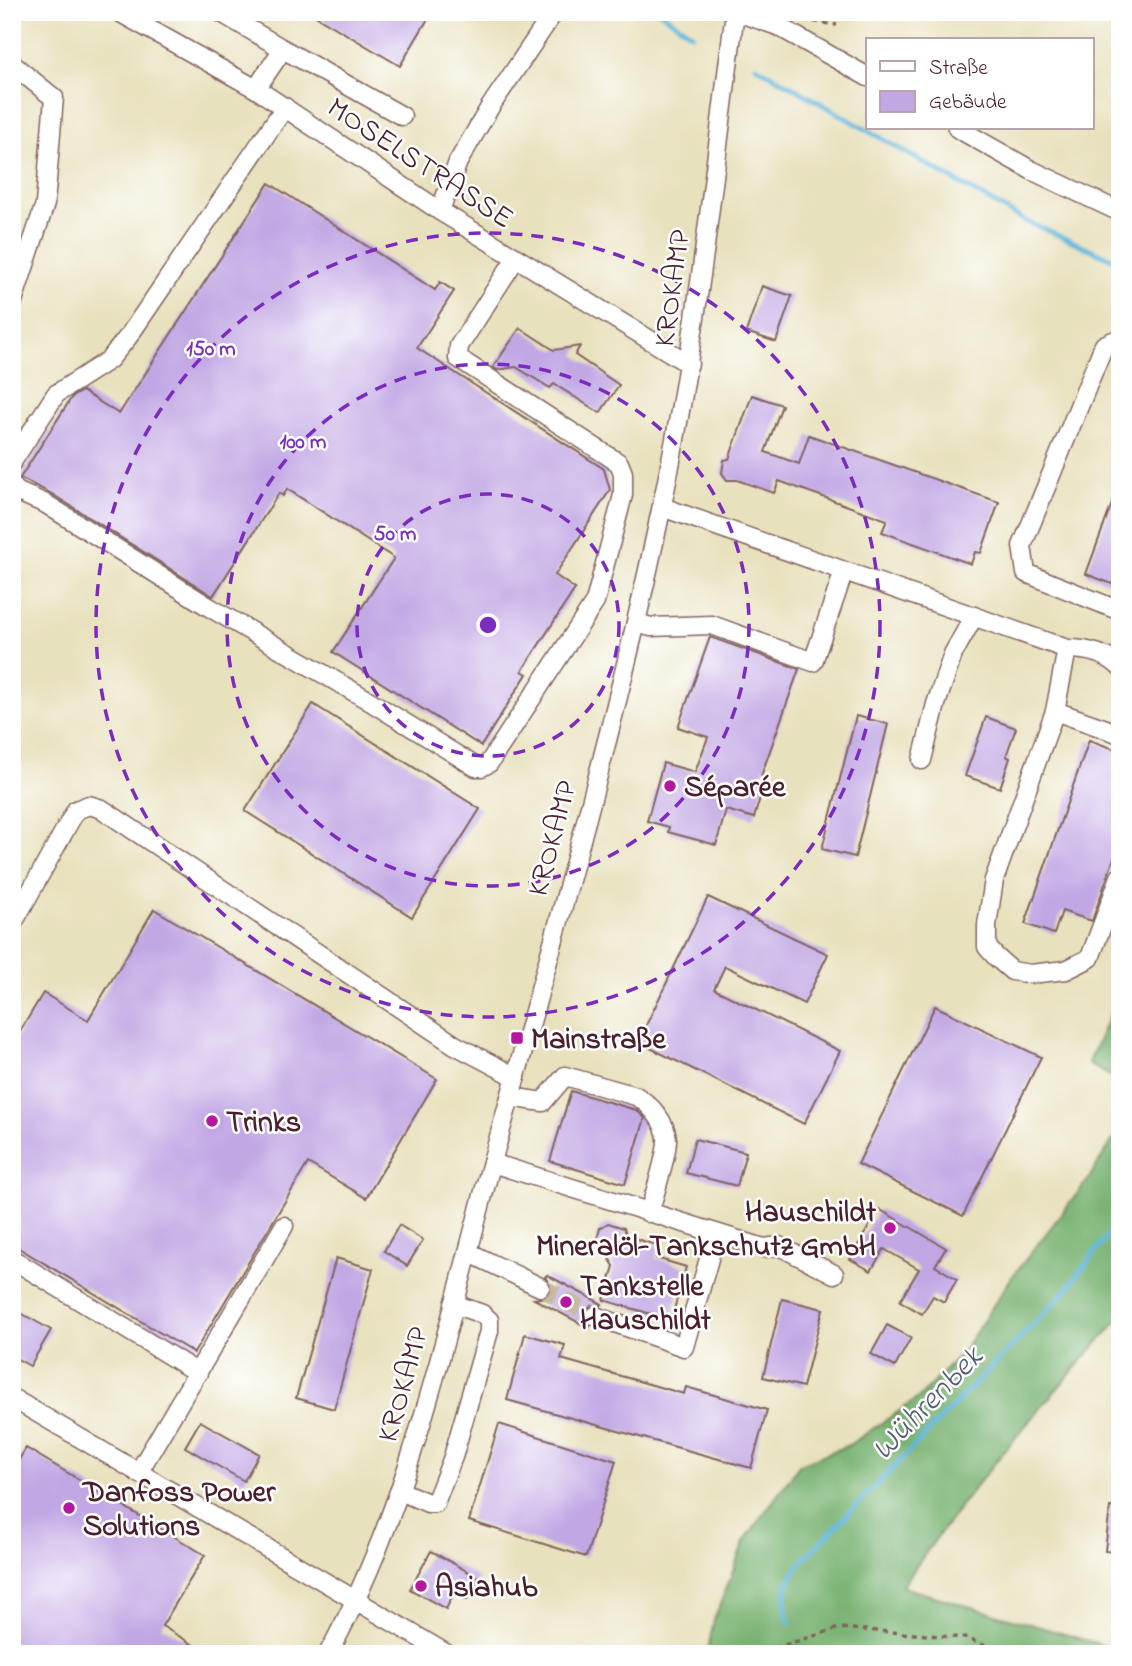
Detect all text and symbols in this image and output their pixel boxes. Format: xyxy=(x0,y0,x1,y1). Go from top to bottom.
legend xyxy=(866,38,1094,130)
text: Straße xyxy=(929,54,988,84)
street label: MOSELSTRASSE xyxy=(317,88,521,241)
text: Gebäude xyxy=(929,88,1007,118)
street label: KROKAMP xyxy=(644,227,704,350)
text: 150 m xyxy=(186,335,236,365)
text: 100 m xyxy=(280,428,326,458)
text: 50 m xyxy=(374,520,416,550)
centre of rings xyxy=(476,613,500,637)
place label: Séparée xyxy=(684,767,787,811)
street label: KROKAMP xyxy=(517,776,591,901)
marker: Séparée xyxy=(662,778,678,794)
place label: Mainstraße xyxy=(531,1019,667,1063)
marker: Mainstraße xyxy=(509,1030,525,1046)
place label: Trinks xyxy=(226,1102,301,1146)
marker: Trinks xyxy=(204,1113,220,1129)
place label: Hauschildt Mineralöl-Tankschutz GmbH xyxy=(536,1192,877,1270)
marker: Hauschildt Mineralöl-Tankschutz GmbH xyxy=(882,1220,898,1236)
place label: Tankstelle Hauschildt xyxy=(580,1266,712,1344)
marker: Tankstelle Hauschildt xyxy=(558,1294,574,1310)
street label: KROKAMP xyxy=(367,1322,442,1448)
water label: Wührenbek xyxy=(862,1335,997,1472)
place label: Danfoss Power Solutions xyxy=(81,1472,276,1550)
marker: Danfoss Power Solutions xyxy=(61,1500,77,1516)
place label: Asiahub xyxy=(435,1567,538,1611)
marker: Asiahub xyxy=(413,1578,429,1594)

